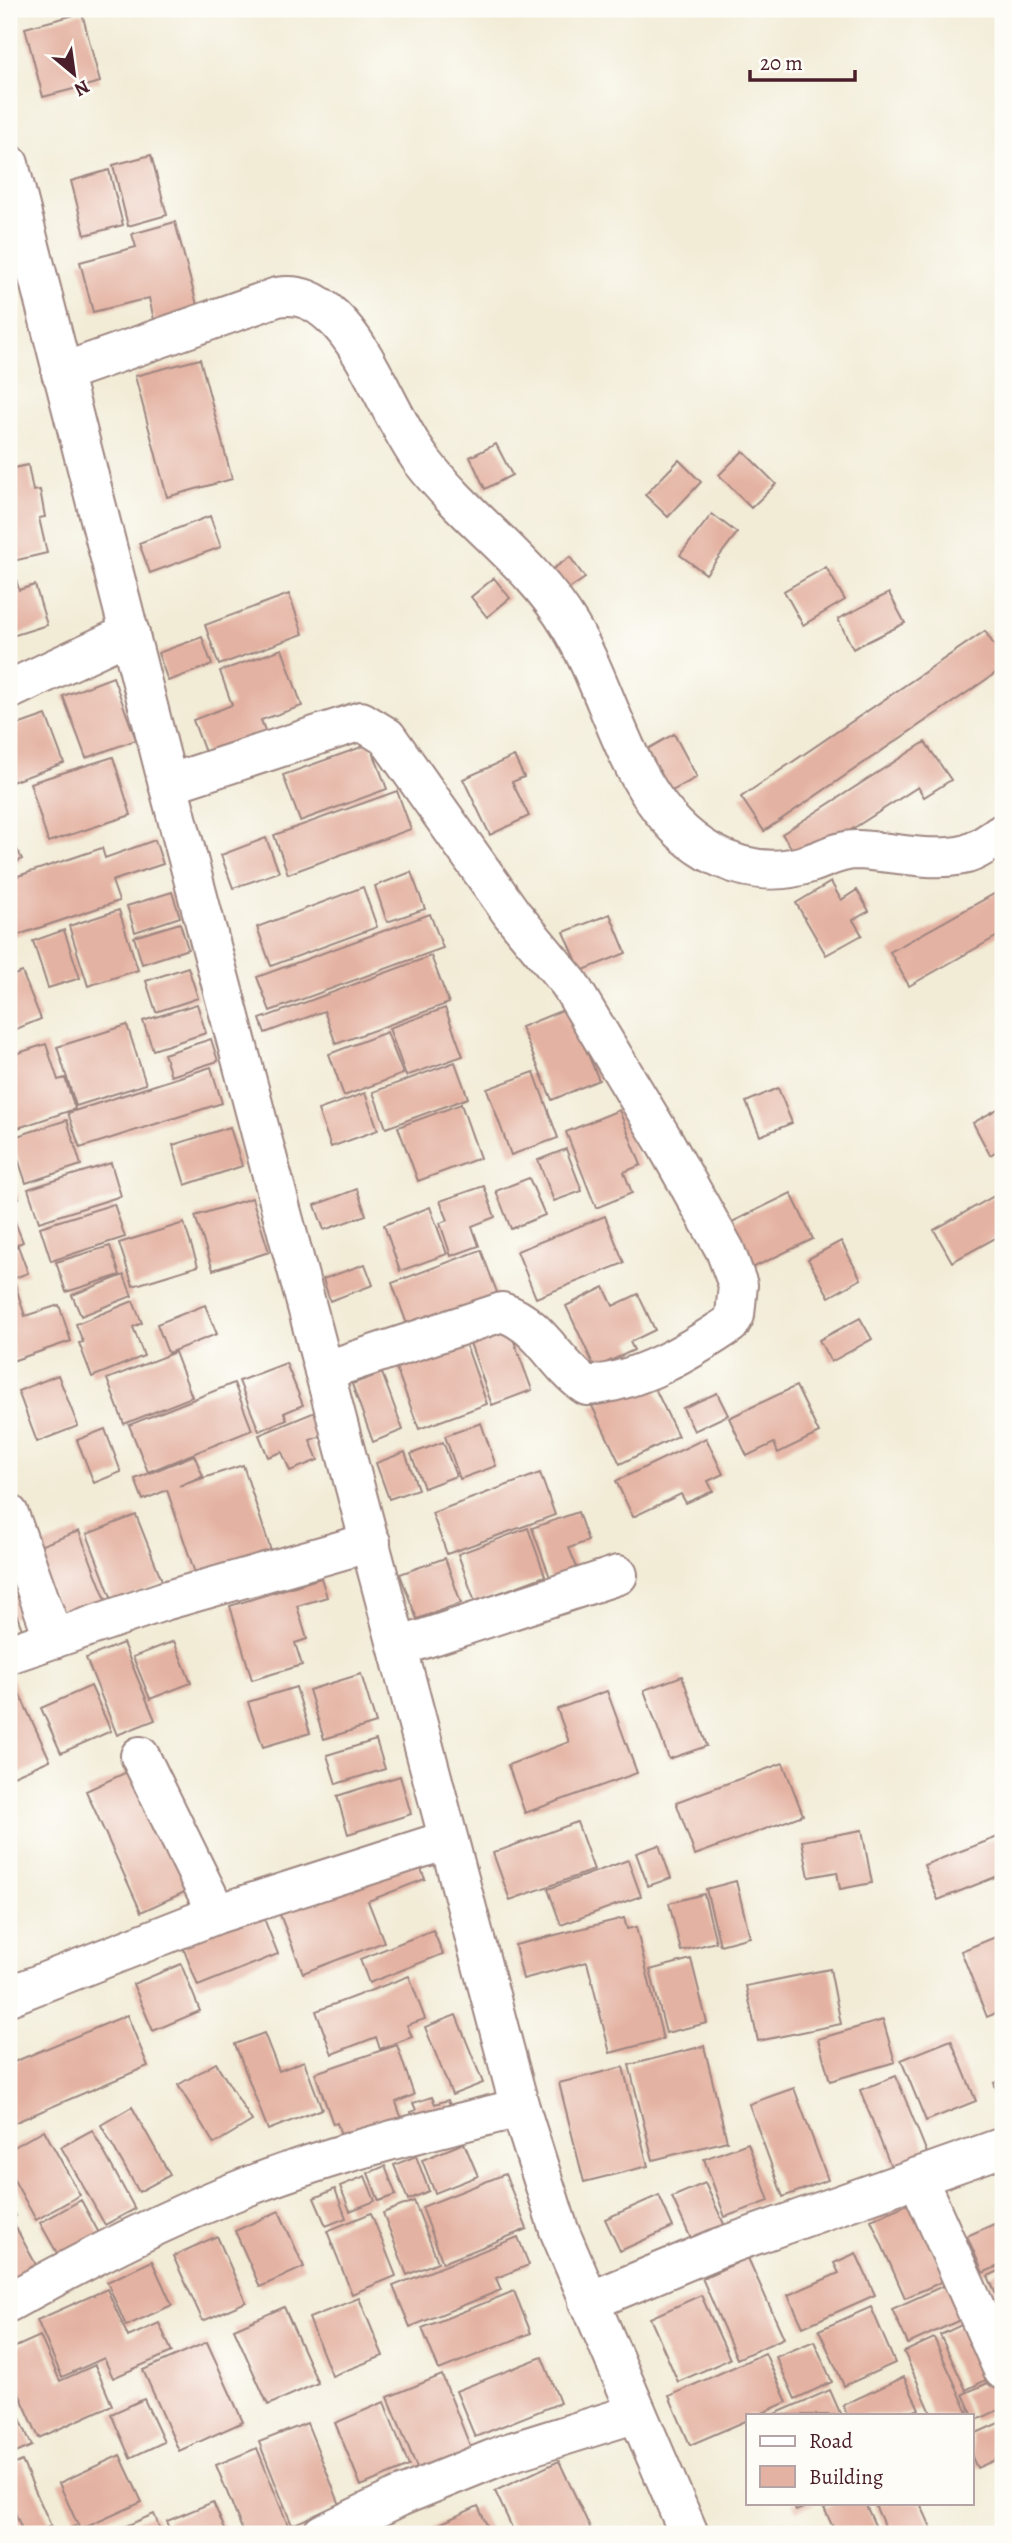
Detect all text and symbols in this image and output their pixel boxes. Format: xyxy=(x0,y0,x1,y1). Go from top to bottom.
north arrow xyxy=(38,38,108,108)
scale bar xyxy=(750,38,855,82)
text: 20 m xyxy=(760,49,803,77)
text: N xyxy=(69,73,94,103)
legend xyxy=(746,2414,974,2504)
text: Road xyxy=(809,2427,853,2455)
text: Building xyxy=(809,2463,884,2491)

